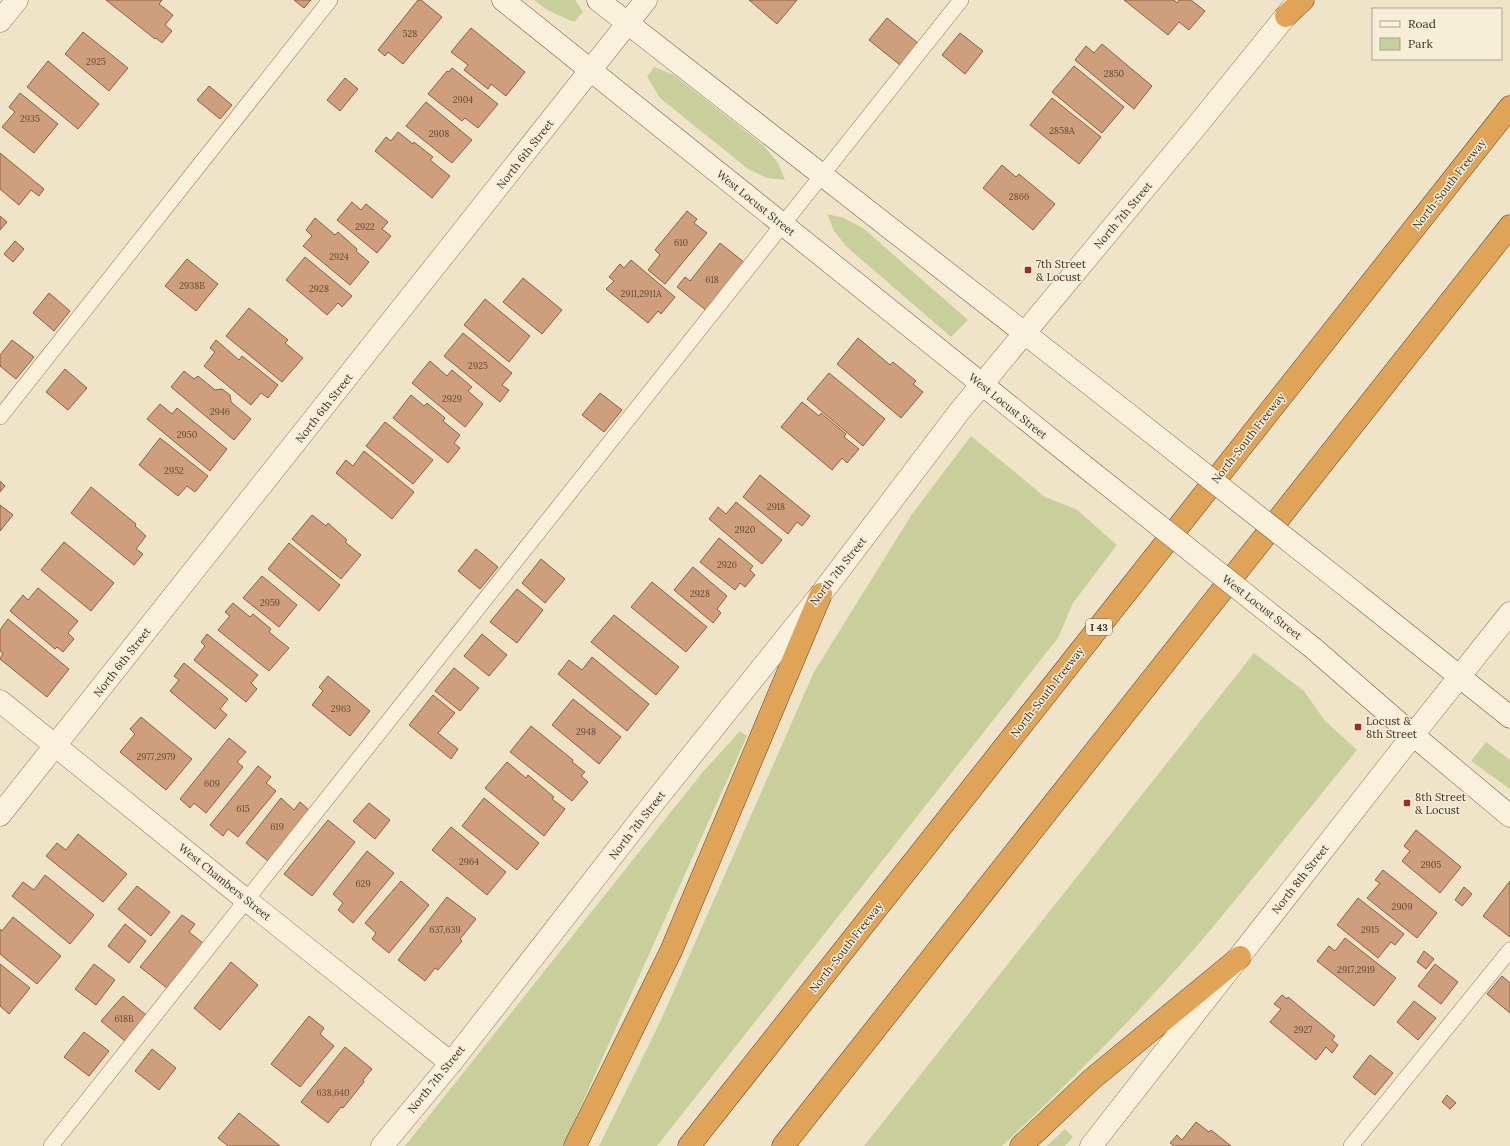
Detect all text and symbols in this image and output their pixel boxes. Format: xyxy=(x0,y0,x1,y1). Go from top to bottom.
legend xyxy=(1372,8,1502,60)
text: Road xyxy=(1408,16,1436,31)
house number: 528 xyxy=(403,28,417,39)
text: Park xyxy=(1408,36,1434,51)
house number: 2925 xyxy=(86,56,106,67)
house number: 2850 xyxy=(1104,68,1125,79)
house number: 2904 xyxy=(453,94,473,105)
house number: 2935 xyxy=(20,113,40,124)
street label: North 6th Street xyxy=(493,116,557,192)
house number: 2858A xyxy=(1049,125,1075,136)
house number: 2908 xyxy=(429,128,449,139)
street label: North-South Freeway xyxy=(1409,136,1489,232)
street label: West Locust Street xyxy=(714,167,799,240)
street label: North 7th Street xyxy=(1091,178,1156,251)
house number: 2866 xyxy=(1009,191,1029,202)
house number: 2922 xyxy=(355,221,375,232)
house number: 610 xyxy=(674,237,688,248)
house number: 2924 xyxy=(329,251,349,262)
place label: 7th Street & Locust xyxy=(1036,257,1087,284)
marker: 7th Street & Locust xyxy=(1023,265,1033,275)
house number: 618 xyxy=(705,274,719,285)
house number: 2938B xyxy=(179,280,205,291)
house number: 2928 xyxy=(309,283,329,294)
house number: 2911,2911A xyxy=(620,288,662,299)
house number: 2925 xyxy=(468,360,488,371)
street label: North 6th Street xyxy=(292,370,356,446)
street label: West Locust Street xyxy=(966,370,1051,443)
street label: North-South Freeway xyxy=(1208,390,1288,486)
house number: 2929 xyxy=(442,393,462,404)
house number: 2946 xyxy=(210,406,230,417)
house number: 2950 xyxy=(177,429,198,440)
house number: 2952 xyxy=(164,465,184,476)
house number: 2918 xyxy=(767,501,785,512)
house number: 2920 xyxy=(735,524,756,535)
street label: North 7th Street xyxy=(807,533,870,608)
house number: 2926 xyxy=(717,559,737,570)
street label: West Locust Street xyxy=(1219,572,1305,643)
house number: 2928 xyxy=(690,588,710,599)
house number: 2959 xyxy=(260,597,280,608)
road number: I 43 xyxy=(1086,619,1112,635)
street label: North 6th Street xyxy=(90,624,154,700)
street label: North-South Freeway xyxy=(1007,644,1087,740)
house number: 2963 xyxy=(331,703,351,714)
place label: Locust & 8th Street xyxy=(1366,714,1418,741)
marker: Locust & 8th Street xyxy=(1353,722,1363,732)
house number: 2948 xyxy=(576,726,596,737)
house number: 2977,2979 xyxy=(136,751,176,762)
house number: 609 xyxy=(204,778,220,789)
street label: North 7th Street xyxy=(606,787,669,862)
place label: 8th Street & Locust xyxy=(1415,790,1467,817)
marker: 8th Street & Locust xyxy=(1402,798,1412,808)
house number: 615 xyxy=(236,803,250,814)
house number: 619 xyxy=(270,821,284,832)
street label: West Chambers Street xyxy=(176,840,275,924)
street label: North 8th Street xyxy=(1269,841,1332,917)
house number: 2964 xyxy=(459,856,479,867)
house number: 2905 xyxy=(1421,859,1441,870)
house number: 629 xyxy=(355,878,371,889)
street label: North-South Freeway xyxy=(806,899,886,995)
house number: 2909 xyxy=(1392,901,1412,912)
house number: 637,639 xyxy=(429,924,461,935)
house number: 2915 xyxy=(1361,924,1379,935)
house number: 2917,2919 xyxy=(1337,964,1375,975)
house number: 618B xyxy=(114,1013,134,1024)
house number: 2927 xyxy=(1293,1024,1313,1035)
street label: North 7th Street xyxy=(404,1042,468,1116)
house number: 638,640 xyxy=(316,1087,350,1098)

